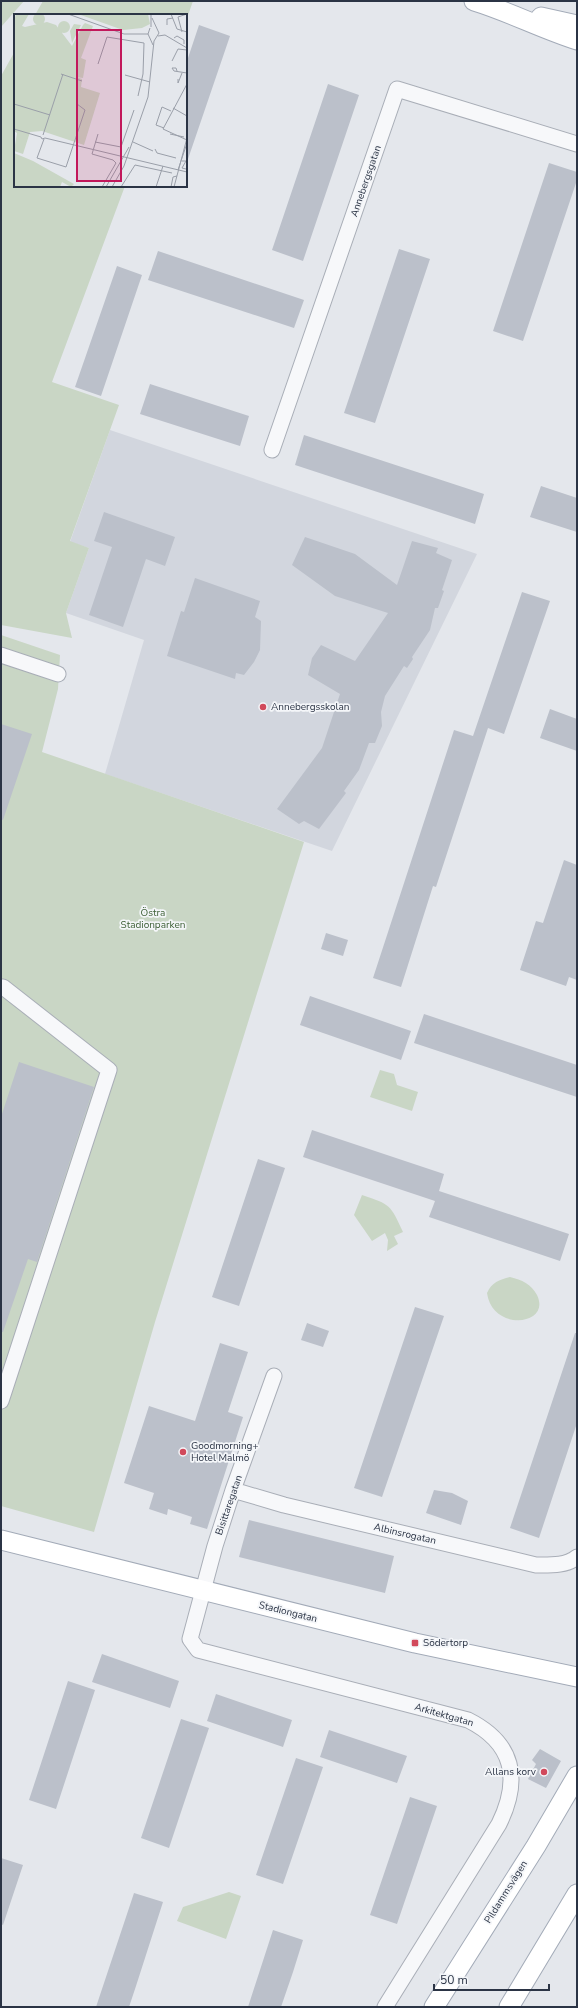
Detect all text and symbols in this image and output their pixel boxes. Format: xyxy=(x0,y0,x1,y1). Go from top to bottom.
inset map xyxy=(14,14,187,187)
street label: Annebergsgatan xyxy=(347,143,385,219)
place label: Annebergsskolan xyxy=(271,700,350,714)
marker: Annebergsskolan xyxy=(258,702,268,712)
park label: Östra Stadionparken xyxy=(121,906,185,932)
place label: Goodmorning+ Hotel Malmö xyxy=(191,1439,258,1465)
marker: Goodmorning+ Hotel Malmö xyxy=(178,1447,188,1457)
street label: Bisittaregatan xyxy=(212,1473,246,1537)
street label: Albinsrogatan xyxy=(372,1520,438,1548)
street label: Stadiongatan xyxy=(257,1598,319,1626)
place label: Södertorp xyxy=(423,1636,468,1650)
marker: Södertorp xyxy=(410,1638,420,1648)
street label: Arkitektgatan xyxy=(413,1700,475,1730)
place label: Allans korv xyxy=(485,1765,537,1779)
marker: Allans korv xyxy=(539,1767,549,1777)
street label: Pildammsvägen xyxy=(481,1858,531,1926)
scale bar xyxy=(434,1966,549,1992)
text: 50 m xyxy=(440,1972,468,1988)

